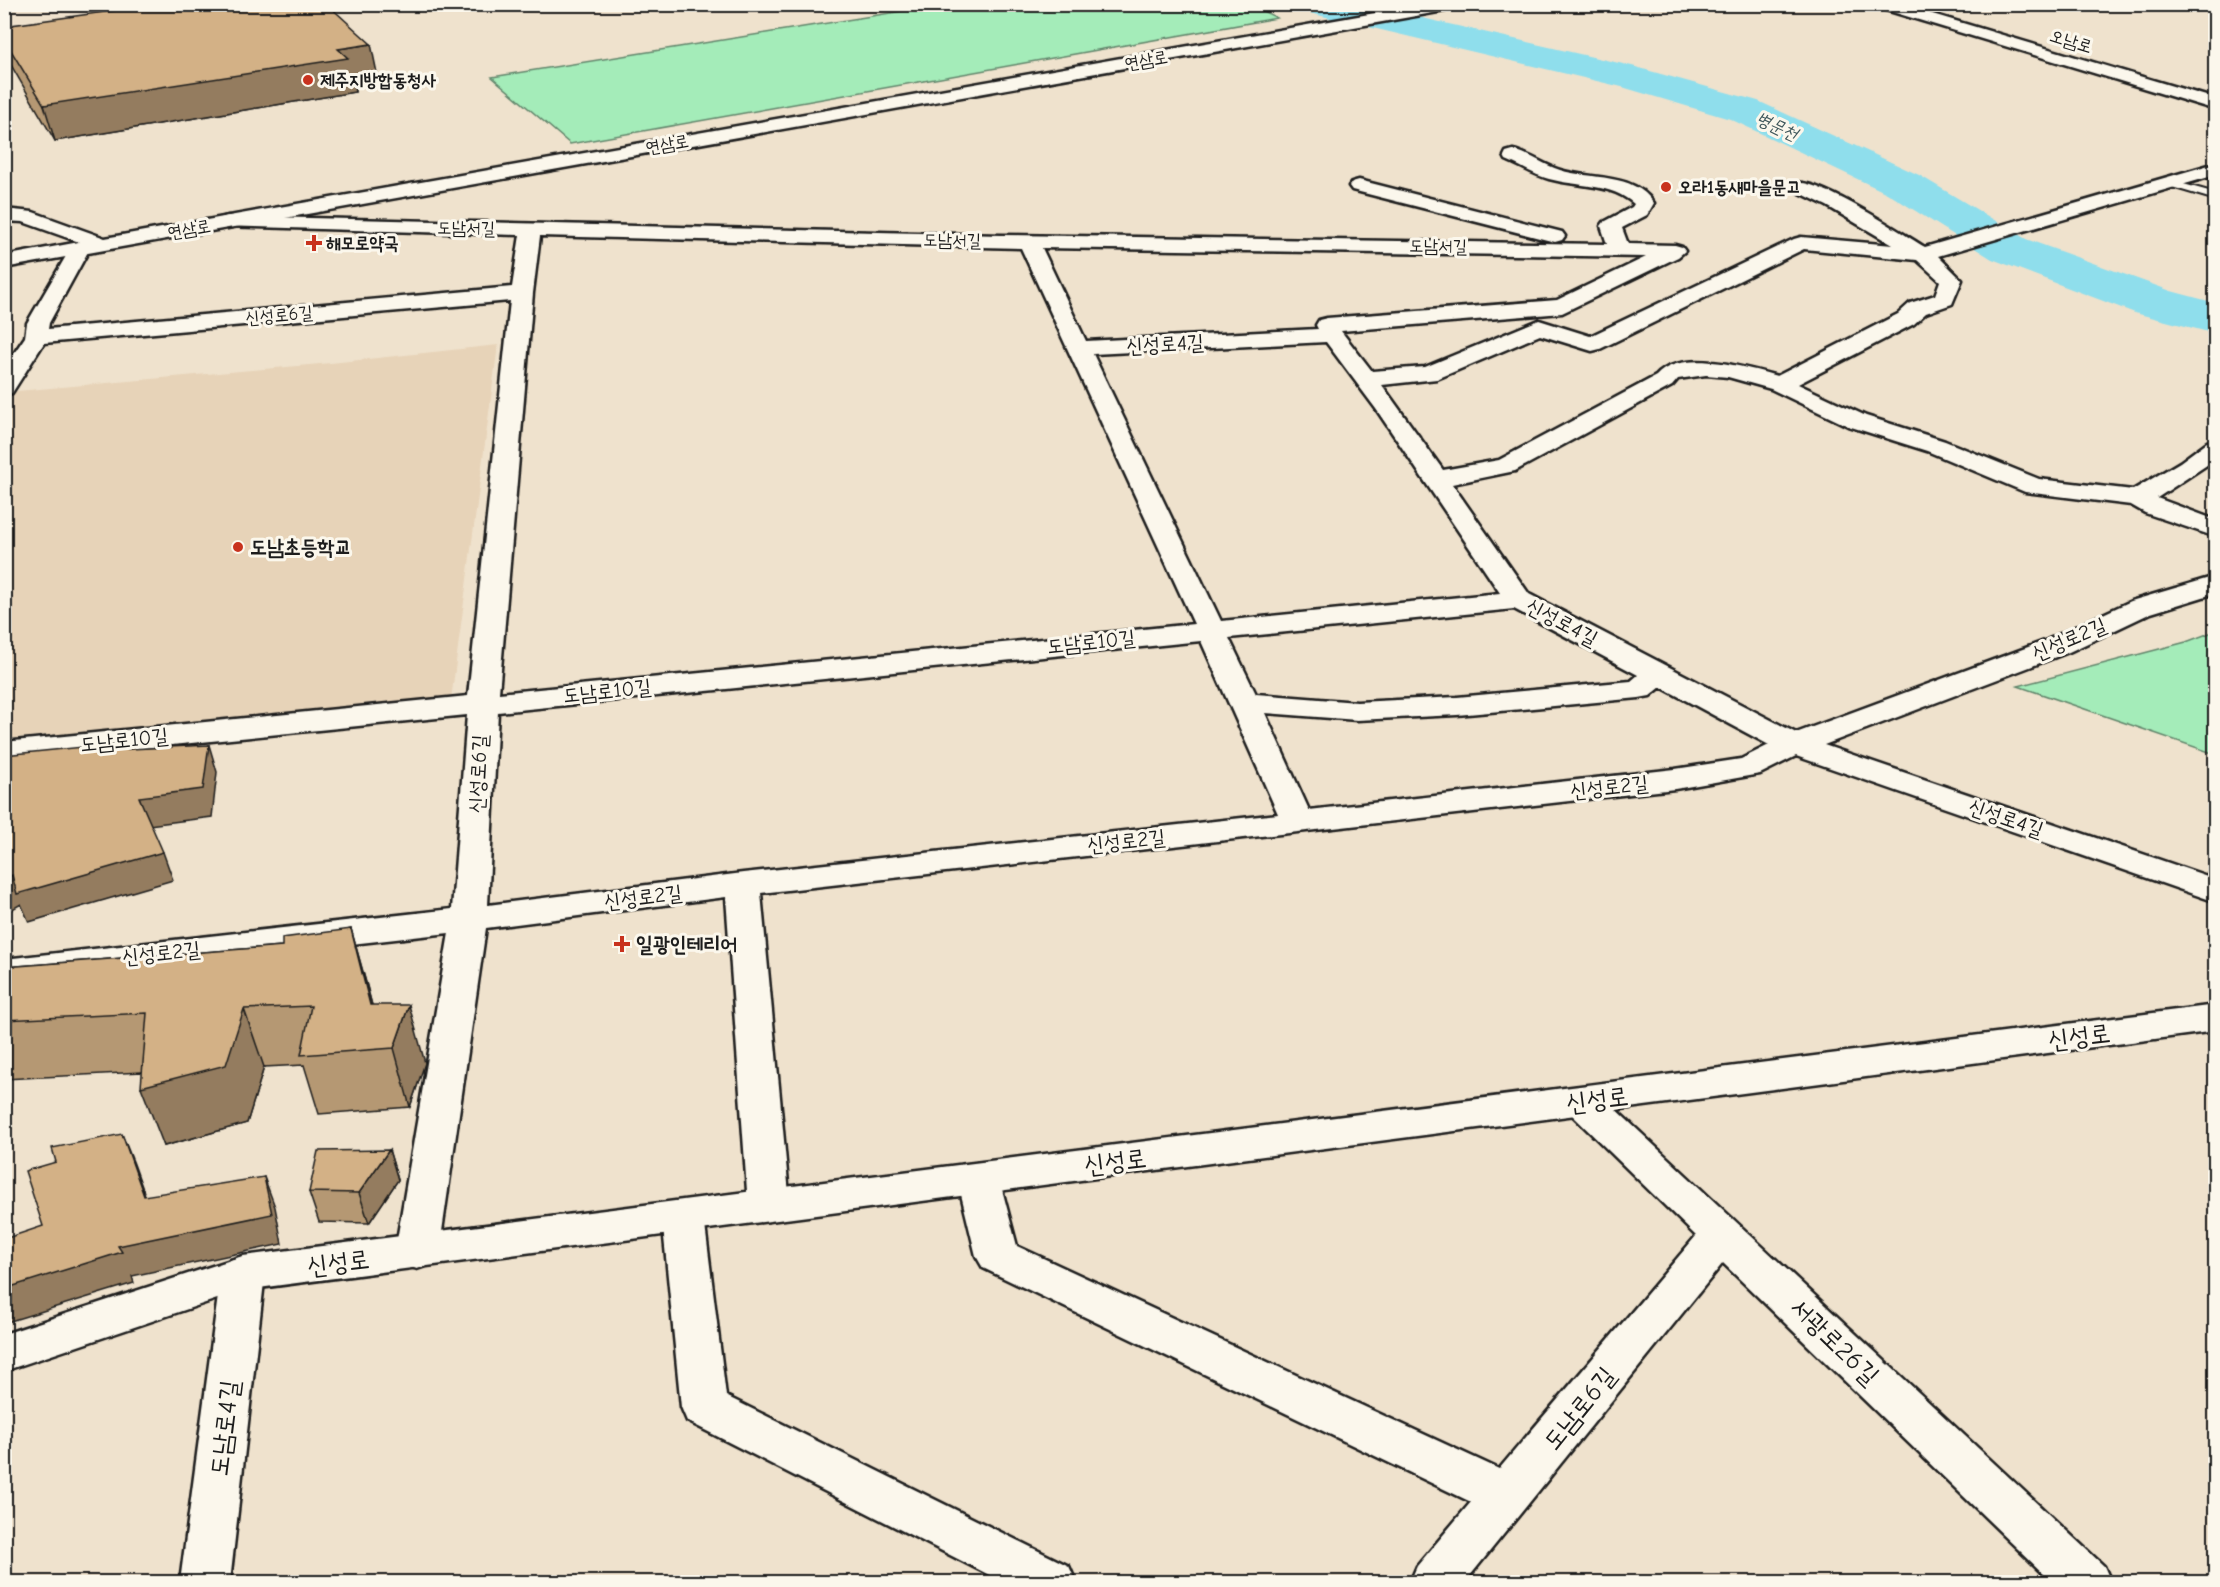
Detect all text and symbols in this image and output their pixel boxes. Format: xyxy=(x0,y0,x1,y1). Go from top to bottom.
street label: 오남로 xyxy=(2047,25,2095,58)
street label: 연삼로 xyxy=(1123,46,1169,75)
place label: 제주지방합동청사 xyxy=(320,70,436,91)
marker: 제주지방합동청사 xyxy=(301,73,315,87)
water label: 병문천 xyxy=(1753,108,1802,146)
street label: 연삼로 xyxy=(644,130,690,159)
place label: 오라1동새마을문고 xyxy=(1678,177,1801,198)
marker: 오라1동새마을문고 xyxy=(1659,180,1673,194)
street label: 연삼로 xyxy=(166,215,212,244)
street label: 도남서길 xyxy=(437,217,496,240)
street label: 도남서길 xyxy=(923,229,982,252)
place label: 해모로약국 xyxy=(326,233,398,254)
street label: 도남서길 xyxy=(1409,235,1468,258)
marker: 해모로약국 xyxy=(307,236,321,250)
street label: 신성로6길 xyxy=(244,302,314,329)
street label: 신성로4길 xyxy=(1126,330,1205,358)
place label: 도남초등학교 xyxy=(250,535,351,559)
marker: 도남초등학교 xyxy=(231,540,245,554)
street label: 신성로4길 xyxy=(1522,593,1602,651)
street label: 신성로2길 xyxy=(2028,613,2110,665)
street label: 도남로10길 xyxy=(1046,625,1136,659)
street label: 도남로10길 xyxy=(562,674,652,708)
street label: 도남로10길 xyxy=(79,723,169,757)
street label: 신성로6길 xyxy=(464,734,492,814)
street label: 신성로2길 xyxy=(1569,771,1649,803)
street label: 신성로4길 xyxy=(1965,794,2047,842)
street label: 신성로2길 xyxy=(1086,825,1166,857)
street label: 신성로2길 xyxy=(603,880,684,914)
place label: 일광인테리어 xyxy=(636,932,737,956)
marker: 일광인테리어 xyxy=(613,935,631,953)
street label: 신성로2길 xyxy=(121,937,201,969)
street label: 신성로 xyxy=(2046,1018,2112,1056)
street label: 신성로 xyxy=(1564,1081,1630,1119)
street label: 신성로 xyxy=(1082,1143,1148,1181)
street label: 신성로 xyxy=(305,1244,371,1282)
street label: 서광로26길 xyxy=(1784,1292,1885,1391)
street label: 도남로6길 xyxy=(1537,1361,1622,1456)
street label: 도남로4길 xyxy=(204,1378,246,1478)

